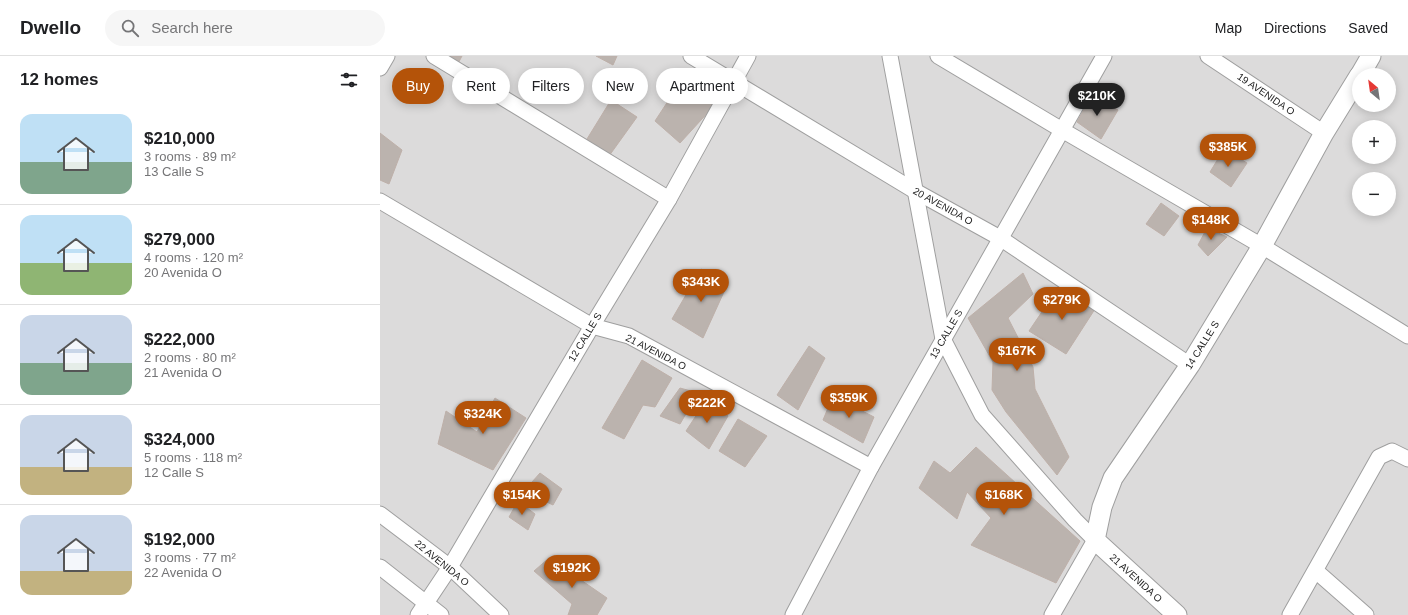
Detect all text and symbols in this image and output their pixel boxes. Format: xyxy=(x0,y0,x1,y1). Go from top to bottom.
search box xyxy=(105,10,385,46)
text: Dwello xyxy=(20,17,81,38)
icon: search xyxy=(119,17,141,39)
text: Search here xyxy=(151,19,233,36)
text: Map xyxy=(1215,20,1242,36)
text: Directions xyxy=(1264,20,1326,36)
text: Saved xyxy=(1348,20,1388,36)
chip: Buy xyxy=(392,68,444,104)
chip: Rent xyxy=(452,68,510,104)
chip: Filters xyxy=(518,68,584,104)
chip: New xyxy=(592,68,648,104)
chip: Apartment xyxy=(656,68,748,104)
north arrow xyxy=(1352,68,1396,112)
map controls xyxy=(1352,68,1396,216)
icon: filters xyxy=(338,69,360,91)
text: 12 homes xyxy=(20,70,98,89)
street label: 19 AVENIDA O xyxy=(1235,71,1297,117)
pin: $210K xyxy=(1069,83,1125,117)
text: $210K xyxy=(1078,88,1116,103)
button: + xyxy=(1352,120,1396,164)
text: $210,000 xyxy=(144,129,215,148)
icon: home xyxy=(52,130,100,178)
pin: $385K xyxy=(1200,134,1256,168)
text: $385K xyxy=(1209,139,1247,154)
text: 3 rooms · 89 m² xyxy=(144,149,236,164)
text: 13 Calle S xyxy=(144,164,204,179)
button: − xyxy=(1352,172,1396,216)
street label: 20 AVENIDA O xyxy=(911,185,975,227)
pin: $148K xyxy=(1183,207,1239,241)
text: $148K xyxy=(1192,212,1230,227)
text: $279,000 xyxy=(144,230,215,249)
icon: home xyxy=(52,231,100,279)
text: 4 rooms · 120 m² xyxy=(144,250,243,265)
text: 20 Avenida O xyxy=(144,265,222,280)
pin: $343K xyxy=(673,269,729,303)
text: $343K xyxy=(682,274,720,289)
pin: $279K xyxy=(1034,287,1090,321)
text: $279K xyxy=(1043,292,1081,307)
street label: 13 CALLE S xyxy=(927,307,965,361)
street label: 12 CALLE S xyxy=(566,310,604,363)
street label: 14 CALLE S xyxy=(1183,318,1221,371)
text: $222,000 xyxy=(144,330,215,349)
icon: home xyxy=(52,331,100,379)
street label: 21 AVENIDA O xyxy=(624,332,688,372)
pin: $167K xyxy=(989,338,1045,372)
text: $167K xyxy=(998,343,1036,358)
text: 2 rooms · 80 m² xyxy=(144,350,236,365)
text: 21 Avenida O xyxy=(144,365,222,380)
pin: $359K xyxy=(821,385,877,419)
pin: $222K xyxy=(679,390,735,424)
text: $359K xyxy=(830,390,868,405)
text: $222K xyxy=(688,395,726,410)
pin: $324K xyxy=(455,401,511,435)
text: $324K xyxy=(464,406,502,421)
text: $324,000 xyxy=(144,430,215,449)
icon: home xyxy=(52,431,100,479)
text: 5 rooms · 118 m² xyxy=(144,450,242,465)
text: 12 Calle S xyxy=(144,465,204,480)
pin: $154K xyxy=(494,482,550,516)
pin: $168K xyxy=(976,482,1032,516)
text: $154K xyxy=(503,487,541,502)
text: $168K xyxy=(985,487,1023,502)
text: $192,000 xyxy=(144,530,215,549)
icon: home xyxy=(52,531,100,579)
street label: 22 AVENIDA O xyxy=(413,538,471,588)
text: 3 rooms · 77 m² xyxy=(144,550,236,565)
street label: 21 AVENIDA O xyxy=(1108,552,1165,604)
pin: $192K xyxy=(544,555,600,589)
text: $192K xyxy=(553,560,591,575)
text: 22 Avenida O xyxy=(144,565,222,580)

